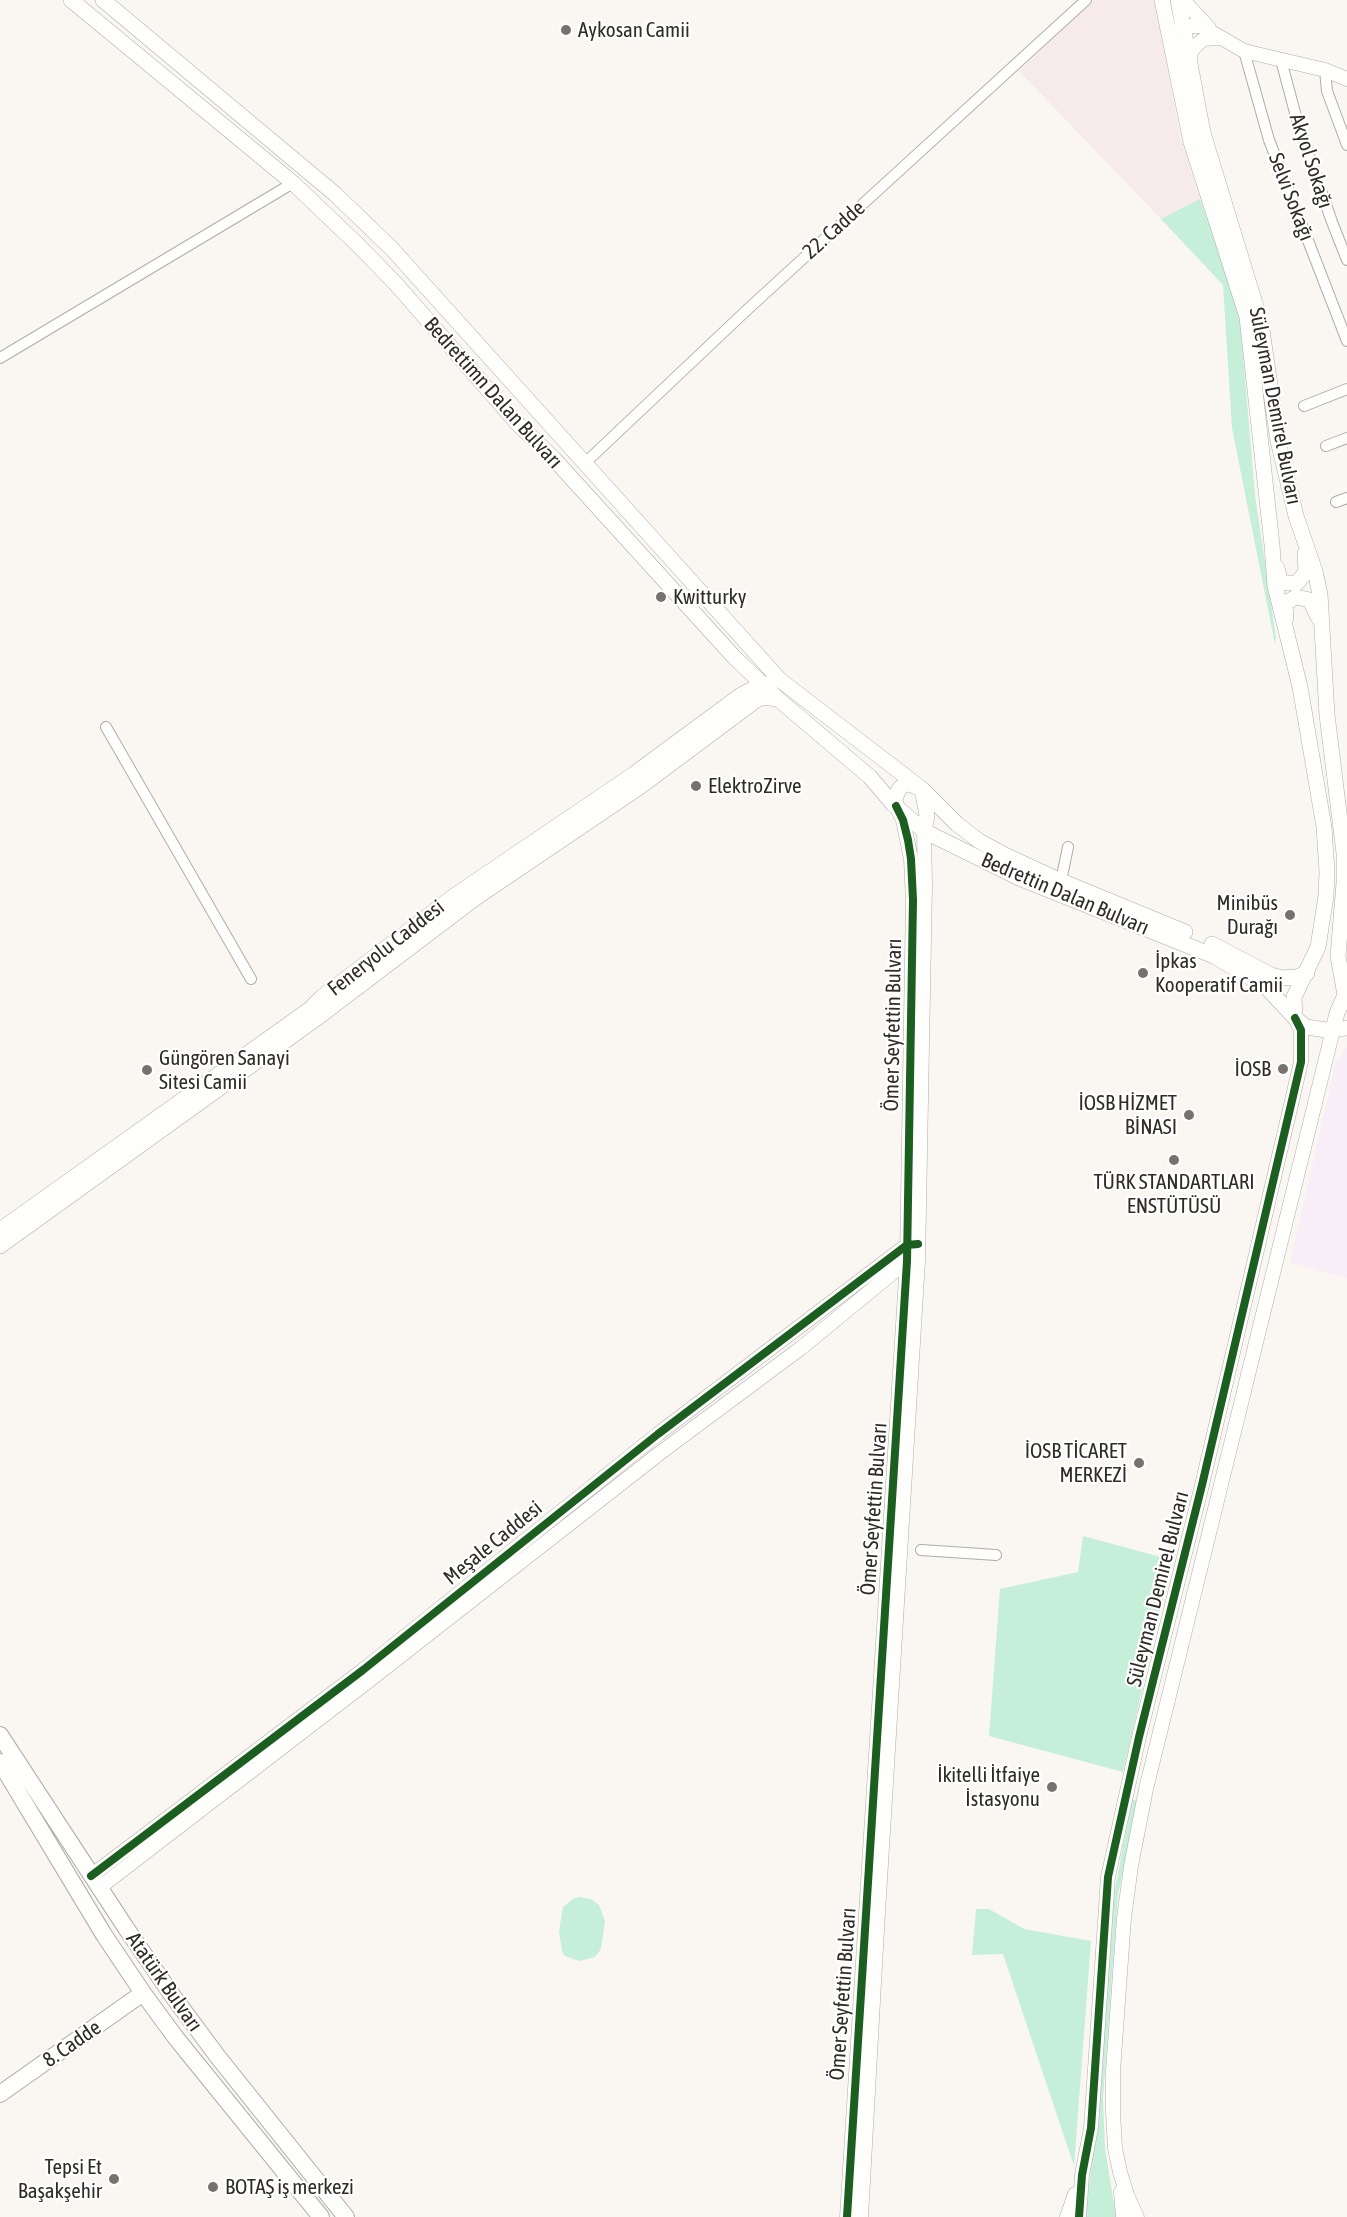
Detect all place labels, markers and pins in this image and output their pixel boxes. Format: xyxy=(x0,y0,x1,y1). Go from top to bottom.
place label: Aykosan Camii xyxy=(578,17,690,43)
marker: Aykosan Camii xyxy=(559,23,573,37)
place label: Kwitturky xyxy=(673,584,746,610)
marker: Kwitturky xyxy=(654,590,668,604)
place label: ElektroZirve xyxy=(708,773,802,799)
marker: ElektroZirve xyxy=(689,779,703,793)
place label: Minibüs Durağı xyxy=(1217,890,1278,940)
marker: Minibüs Durağı xyxy=(1283,908,1297,922)
place label: İpkas Kooperatif Camii xyxy=(1155,948,1283,998)
marker: İpkas Kooperatif Camii xyxy=(1136,966,1150,980)
place label: Güngören Sanayi Sitesi Camii xyxy=(159,1045,290,1095)
place label: İOSB xyxy=(1235,1056,1271,1082)
marker: İOSB xyxy=(1276,1062,1290,1076)
marker: Güngören Sanayi Sitesi Camii xyxy=(140,1063,154,1077)
place label: İOSB HİZMET BİNASI xyxy=(1078,1090,1177,1140)
marker: İOSB HİZMET BİNASI xyxy=(1182,1108,1196,1122)
marker: TÜRK STANDARTLARI ENSTÜTÜSÜ xyxy=(1167,1153,1181,1167)
place label: TÜRK STANDARTLARI ENSTÜTÜSÜ xyxy=(1093,1169,1255,1219)
place label: İOSB TİCARET MERKEZİ xyxy=(1025,1438,1127,1488)
marker: İOSB TİCARET MERKEZİ xyxy=(1132,1456,1146,1470)
place label: İkitelli İtfaiye İstasyonu xyxy=(937,1762,1040,1812)
marker: İkitelli İtfaiye İstasyonu xyxy=(1045,1780,1059,1794)
place label: Tepsi Et Başakşehir xyxy=(18,2154,102,2204)
marker: Tepsi Et Başakşehir xyxy=(107,2172,121,2186)
place label: BOTAŞ iş merkezi xyxy=(225,2174,354,2200)
marker: BOTAŞ iş merkezi xyxy=(206,2180,220,2194)

